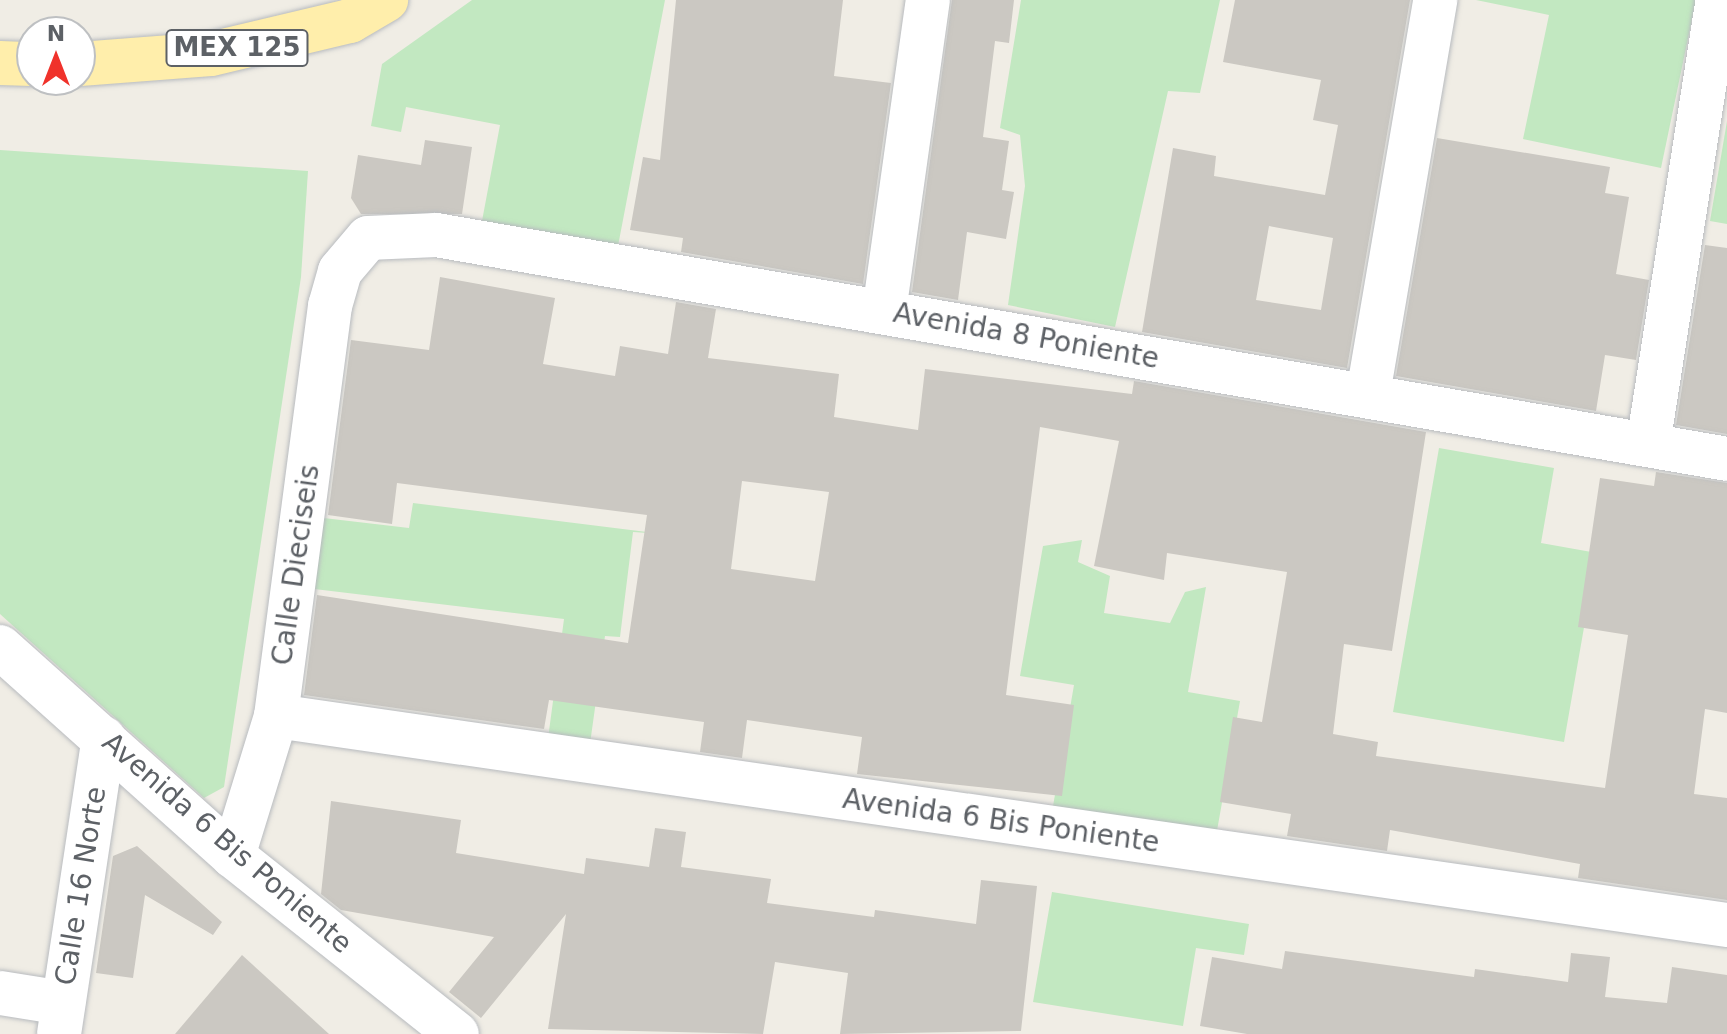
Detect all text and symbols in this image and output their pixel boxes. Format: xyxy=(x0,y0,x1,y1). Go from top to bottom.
north arrow xyxy=(16,16,96,96)
text: N xyxy=(47,21,65,46)
road number: MEX 125 xyxy=(165,26,309,70)
street label: Avenida 8 Poniente xyxy=(891,296,1161,376)
street label: Calle Dieciseis xyxy=(265,462,327,668)
street label: Avenida 6 Bis Poniente xyxy=(95,725,359,961)
street label: Avenida 6 Bis Poniente xyxy=(840,782,1162,860)
street label: Calle 16 Norte xyxy=(49,784,113,988)

